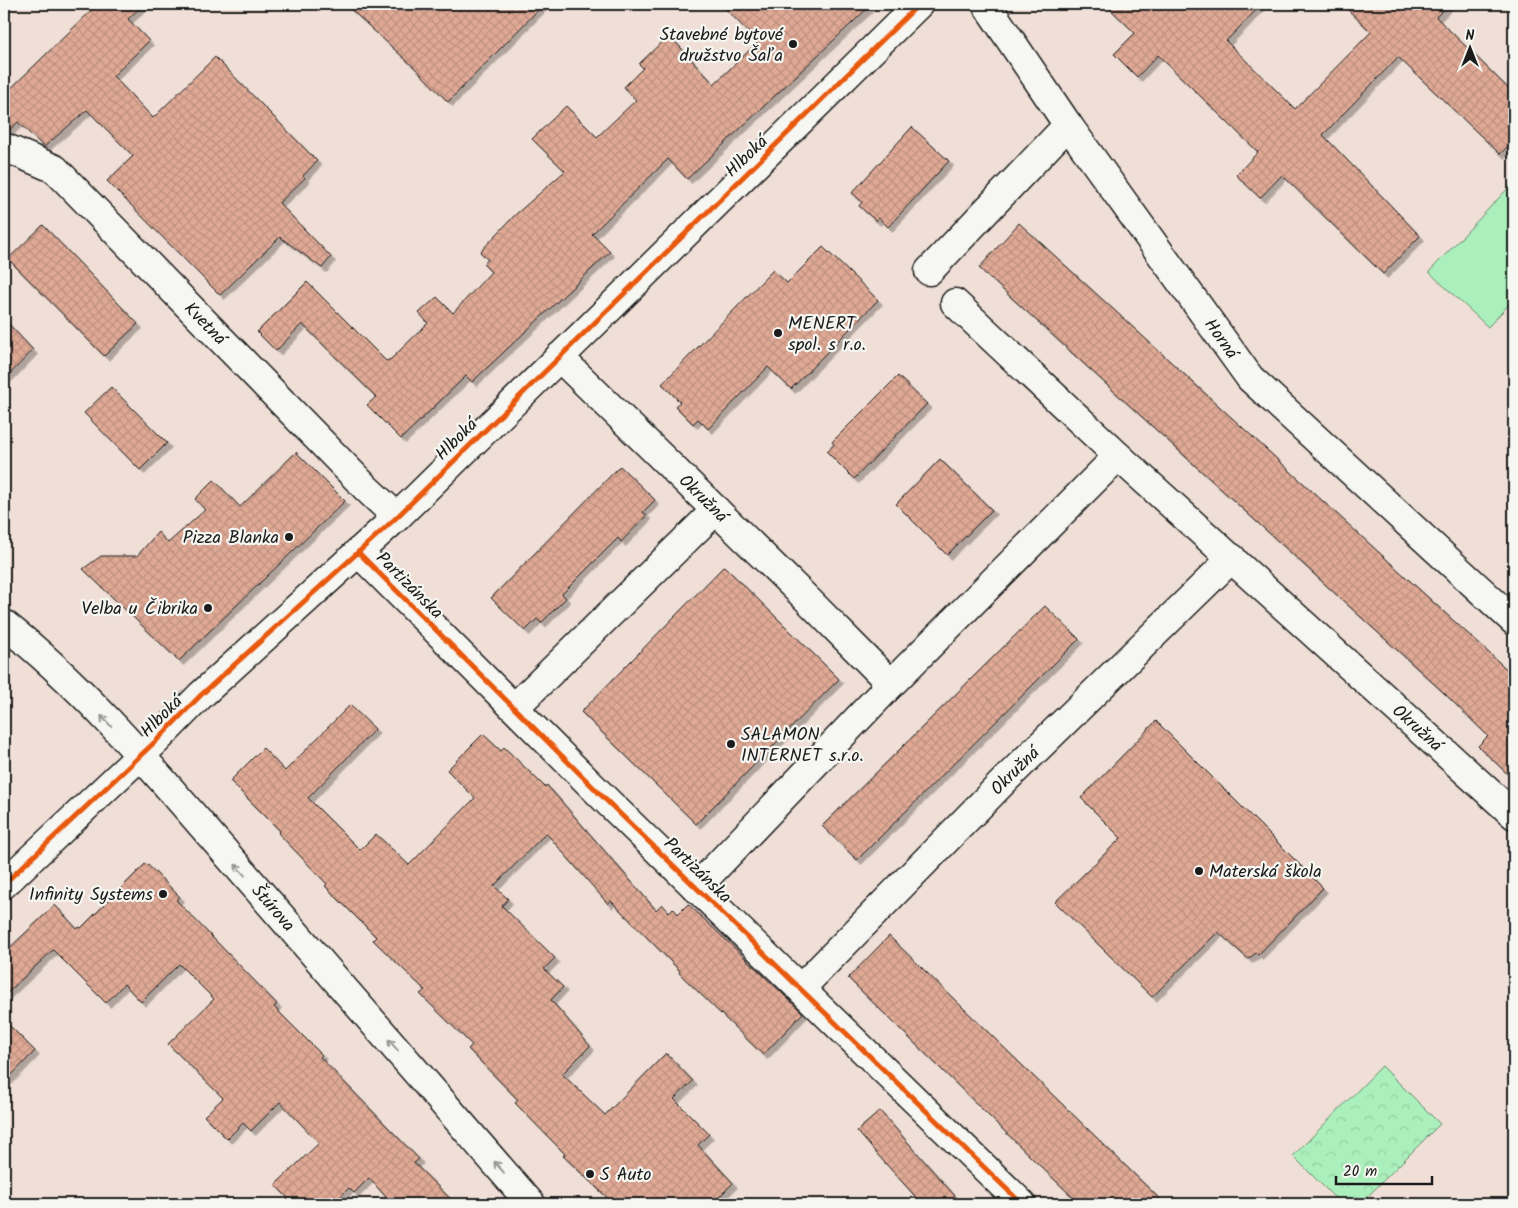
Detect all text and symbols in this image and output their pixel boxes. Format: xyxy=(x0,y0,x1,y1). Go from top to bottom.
place label: Stavebné bytové družstvo Šaľa xyxy=(660,21,784,71)
north arrow xyxy=(1446,22,1496,72)
text: N xyxy=(1466,25,1475,47)
marker: Stavebné bytové družstvo Šaľa xyxy=(787,38,799,50)
street label: Hlboká xyxy=(719,128,777,185)
street label: Kvetná xyxy=(176,296,234,354)
place label: MENERT spol. s r.o. xyxy=(788,310,866,360)
street label: Horná xyxy=(1196,313,1246,367)
marker: MENERT spol. s r.o. xyxy=(772,327,784,339)
street label: Hlboká xyxy=(429,411,486,468)
street label: Okružná xyxy=(671,468,735,532)
place label: Pizza Blanka xyxy=(183,524,279,553)
marker: Pizza Blanka xyxy=(283,531,295,543)
street label: Partizánska xyxy=(368,545,450,627)
place label: Velba u Čibrika xyxy=(82,595,198,624)
marker: Velba u Čibrika xyxy=(202,602,214,614)
street label: Hlboká xyxy=(134,688,191,745)
street label: Okružná xyxy=(1385,698,1450,761)
one-way arrow xyxy=(100,714,112,727)
place label: SALAMON INTERNET s.r.o. xyxy=(741,721,864,771)
marker: SALAMON INTERNET s.r.o. xyxy=(725,738,737,750)
street label: Okružná xyxy=(984,739,1048,803)
street label: Partizánska xyxy=(656,831,738,911)
place label: Materská škola xyxy=(1209,858,1322,887)
one-way arrow xyxy=(234,863,246,876)
marker: Materská škola xyxy=(1193,865,1205,877)
street label: Štúrova xyxy=(243,878,301,939)
place label: Infinity Systems xyxy=(29,881,153,910)
marker: Infinity Systems xyxy=(157,888,169,900)
one-way arrow xyxy=(387,1038,398,1051)
scale bar xyxy=(1336,1153,1432,1185)
text: 20 m xyxy=(1343,1160,1377,1184)
one-way arrow xyxy=(494,1161,505,1174)
place label: S Auto xyxy=(600,1161,652,1190)
marker: S Auto xyxy=(584,1168,596,1180)

